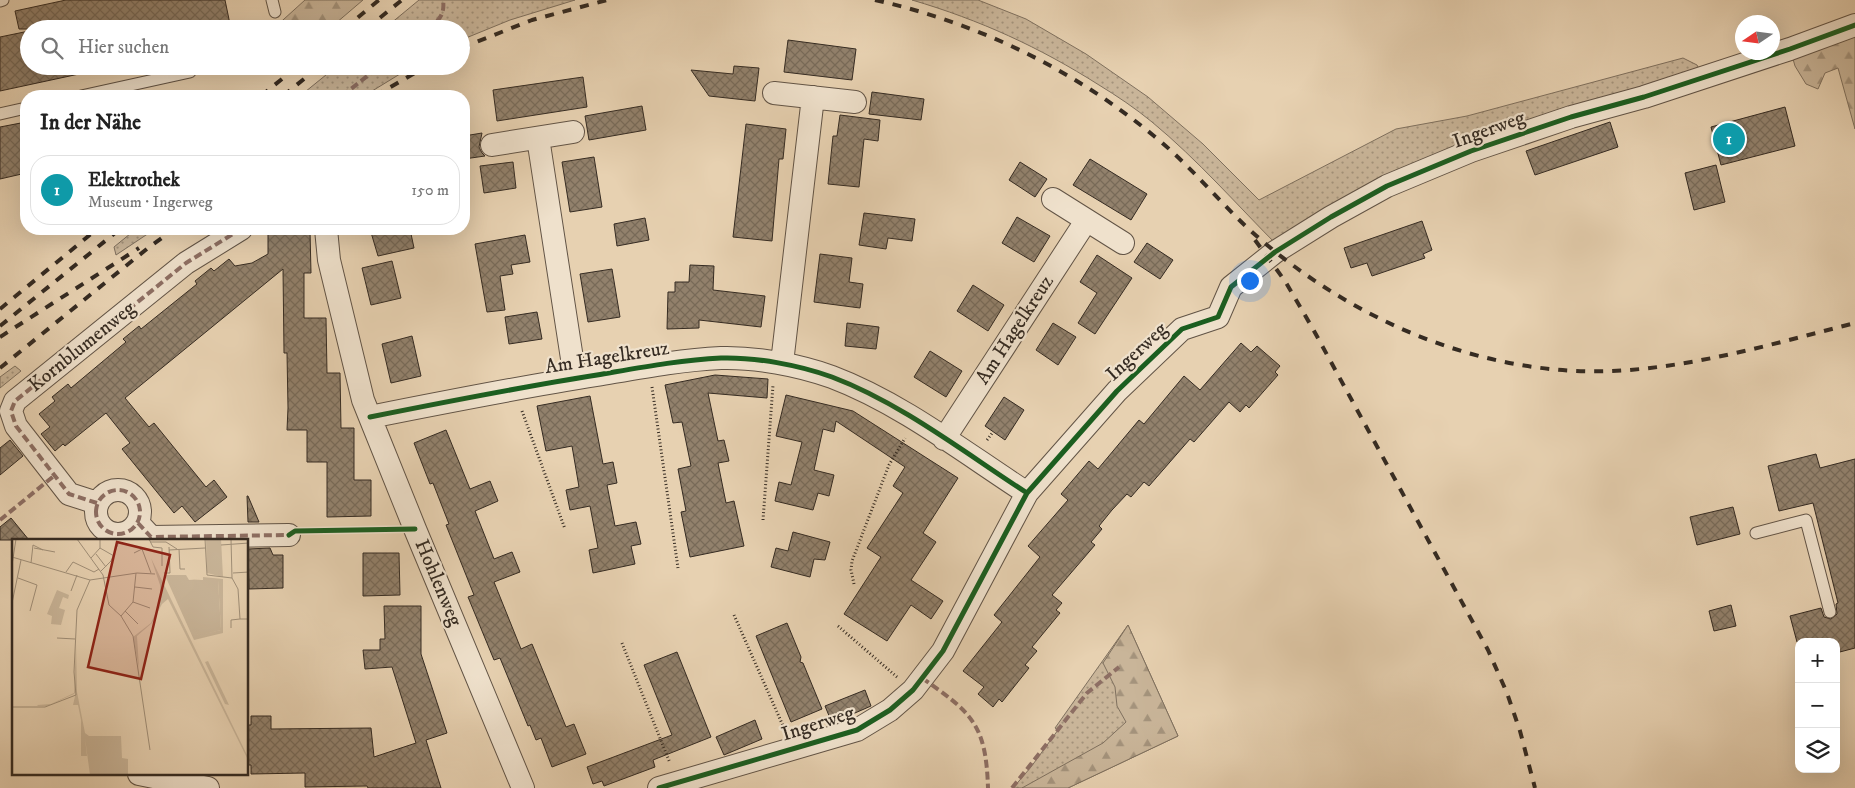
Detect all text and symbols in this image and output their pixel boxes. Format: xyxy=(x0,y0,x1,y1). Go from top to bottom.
north arrow xyxy=(1735,15,1780,60)
search box xyxy=(20,20,470,75)
icon: search xyxy=(38,34,66,62)
text: Hier suchen xyxy=(78,36,169,59)
street label: Ingerweg xyxy=(1449,105,1529,155)
text: In der Nähe xyxy=(40,110,141,136)
pin: 1 xyxy=(1713,120,1745,158)
text: Elektrothek xyxy=(88,169,180,192)
text: 1 xyxy=(54,180,60,200)
text: 150 m xyxy=(411,180,449,200)
text: Museum · Ingerweg xyxy=(88,192,213,212)
your location xyxy=(1237,268,1263,294)
street label: Am Hagelkreuz xyxy=(970,270,1060,389)
street label: Kornblumenweg xyxy=(23,296,141,398)
street label: Ingerweg xyxy=(1101,317,1173,387)
street label: Am Hagelkreuz xyxy=(543,336,671,380)
street label: Hohlenweg xyxy=(409,536,468,630)
inset map xyxy=(12,539,249,776)
map controls xyxy=(1795,638,1840,773)
button: + xyxy=(1795,638,1840,683)
button: − xyxy=(1795,683,1840,728)
street label: Ingerweg xyxy=(778,700,858,747)
button: layers xyxy=(1795,728,1840,773)

